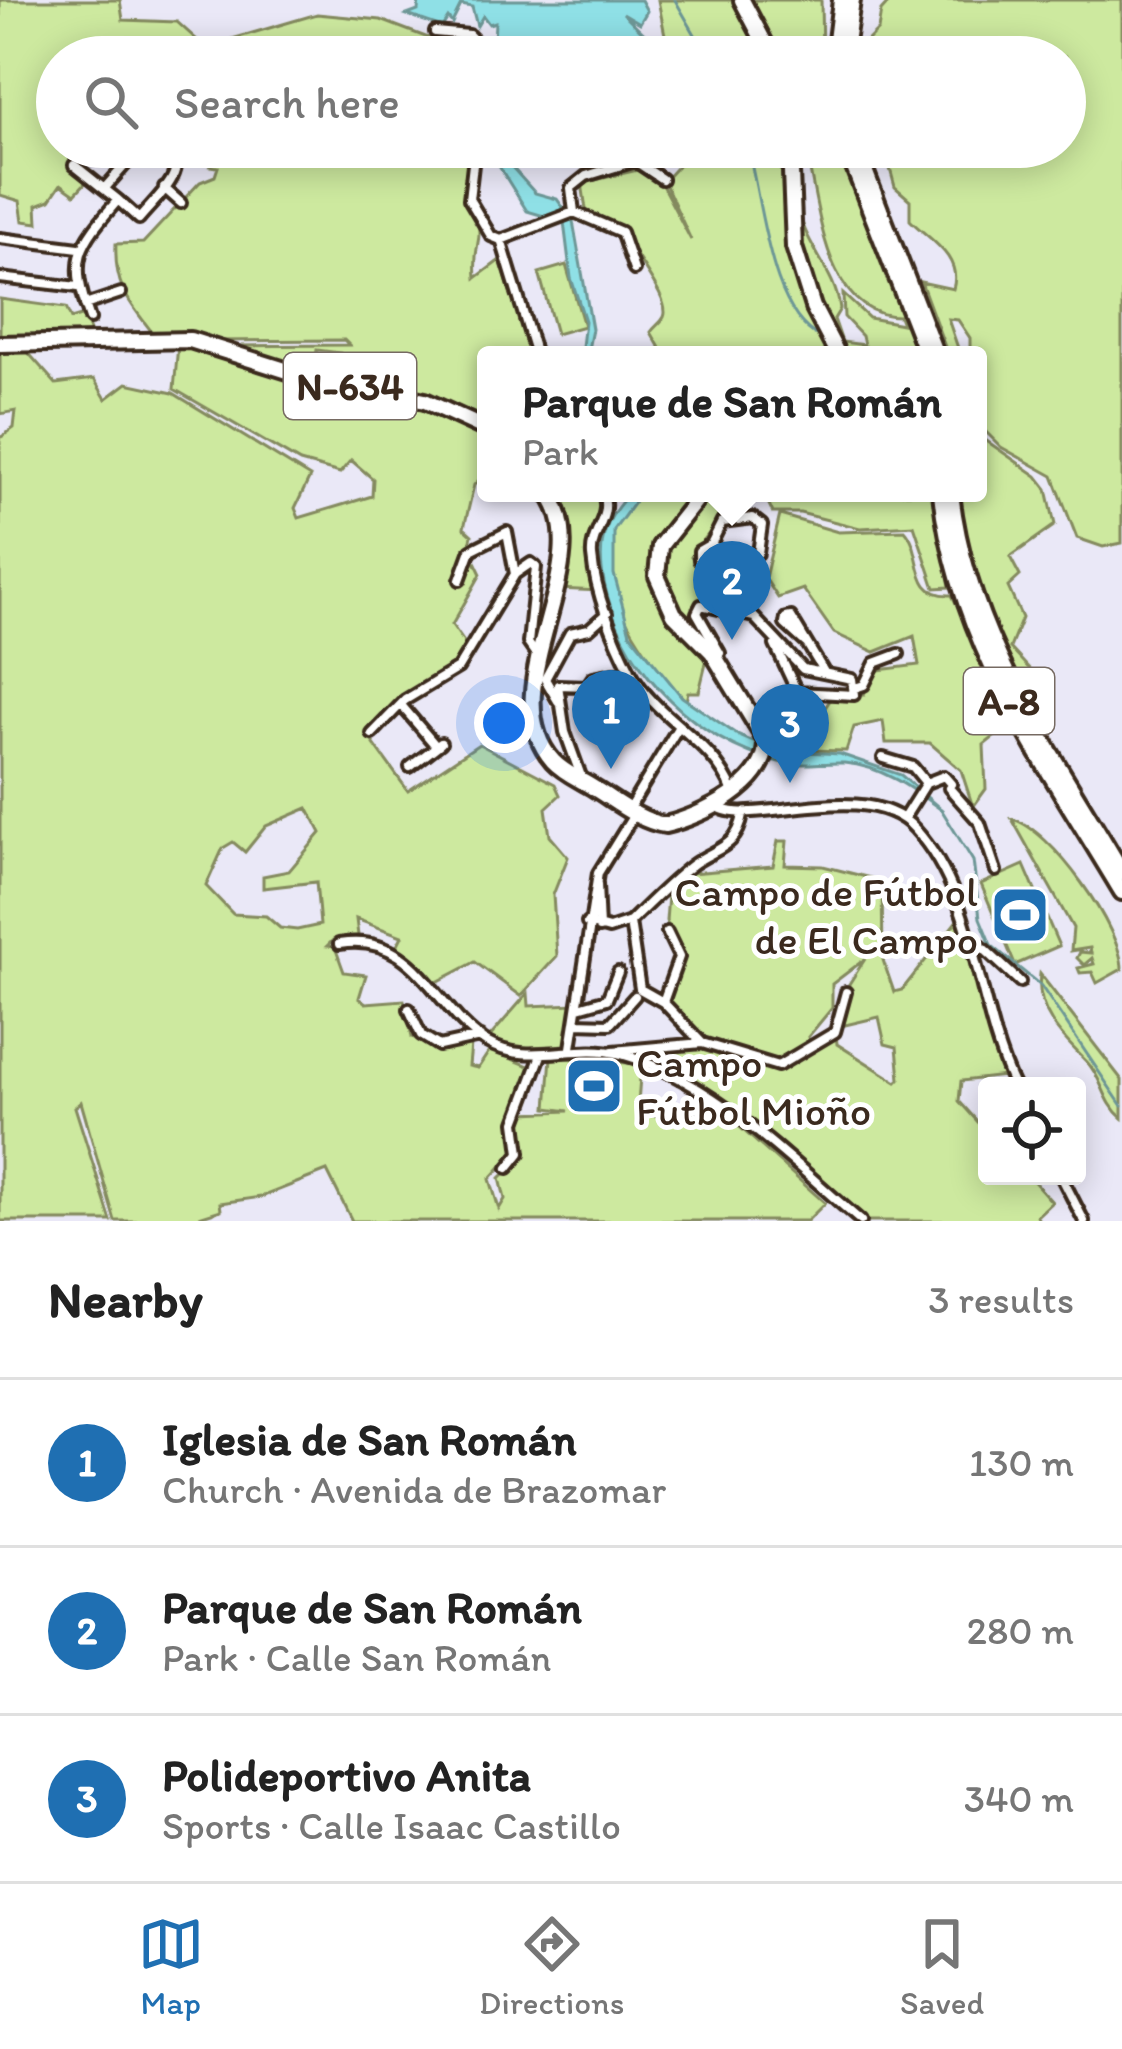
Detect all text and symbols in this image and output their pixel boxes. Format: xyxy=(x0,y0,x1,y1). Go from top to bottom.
search box xyxy=(36,36,1086,168)
icon: search xyxy=(78,69,144,135)
text: Search here xyxy=(174,75,400,129)
popup xyxy=(477,346,987,502)
road number: N-634 xyxy=(284,353,416,419)
text: Parque de San Román xyxy=(522,374,942,428)
text: Park xyxy=(522,428,599,475)
pin: 2 xyxy=(693,541,771,640)
road number: A-8 xyxy=(964,668,1054,734)
pin: 1 xyxy=(572,670,650,769)
pin: 3 xyxy=(751,684,829,783)
your location xyxy=(474,693,534,753)
place label: Campo de Fútbol de El Campo xyxy=(674,866,978,965)
sports icon: Campo de Fútbol de El Campo xyxy=(989,884,1051,946)
place label: Campo Fútbol Mioño xyxy=(636,1037,871,1136)
sports icon: Campo Fútbol Mioño xyxy=(563,1055,625,1117)
map controls xyxy=(978,1077,1086,1185)
button: locate xyxy=(978,1077,1086,1185)
text: Nearby xyxy=(48,1269,203,1330)
text: 3 results xyxy=(928,1276,1074,1323)
text: Iglesia de San Román xyxy=(162,1412,577,1466)
text: 1 xyxy=(78,1439,96,1486)
text: 130 m xyxy=(969,1439,1074,1486)
text: Church · Avenida de Brazomar xyxy=(162,1466,666,1513)
text: Parque de San Román xyxy=(162,1580,582,1634)
text: 2 xyxy=(77,1607,97,1654)
text: 280 m xyxy=(967,1607,1074,1654)
text: Park · Calle San Román xyxy=(162,1634,551,1681)
text: Polideportivo Anita xyxy=(162,1748,531,1802)
text: 3 xyxy=(76,1775,98,1822)
text: 340 m xyxy=(964,1775,1074,1822)
text: Sports · Calle Isaac Castillo xyxy=(162,1802,621,1849)
tab: Map xyxy=(138,1911,204,2022)
tab: Directions xyxy=(479,1911,624,2022)
tab: Saved xyxy=(900,1911,984,2022)

